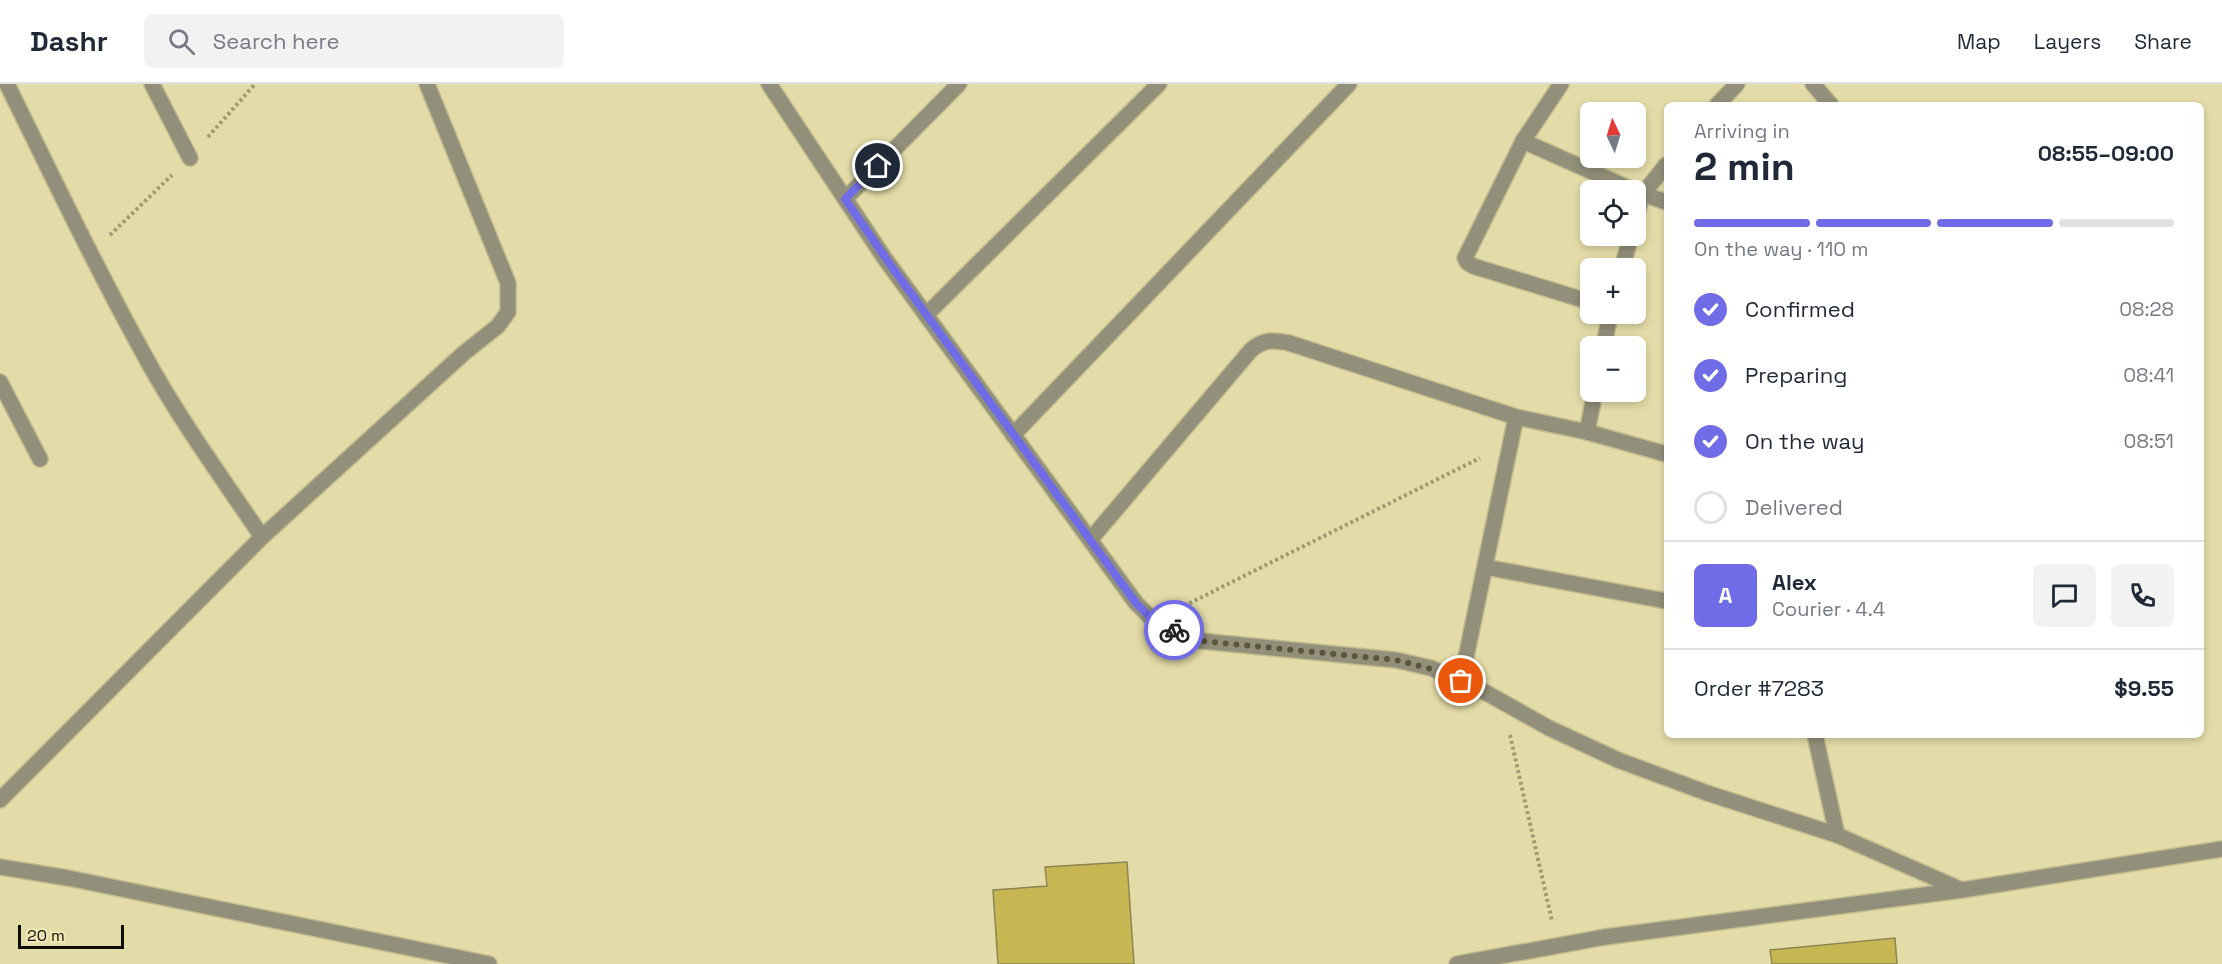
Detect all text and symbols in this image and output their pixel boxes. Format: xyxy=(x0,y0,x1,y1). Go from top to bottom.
search box xyxy=(144,14,564,68)
text: Dashr xyxy=(30,23,108,59)
icon: search xyxy=(165,25,198,58)
text: Search here xyxy=(213,27,340,55)
text: Map xyxy=(1957,28,2001,55)
text: Layers xyxy=(2034,28,2101,55)
text: Share xyxy=(2134,28,2192,55)
north arrow xyxy=(1580,102,1646,168)
map controls xyxy=(1580,102,1646,402)
text: Arriving in xyxy=(1694,118,1790,144)
text: 08:55–09:00 xyxy=(2038,139,2174,167)
pin xyxy=(852,140,903,191)
text: 2 min xyxy=(1694,142,1795,191)
icon: home xyxy=(861,149,894,182)
button: locate xyxy=(1580,180,1646,246)
text: On the way · 110 m xyxy=(1694,236,1868,262)
button: + xyxy=(1580,258,1646,324)
icon: check xyxy=(1694,293,1727,326)
text: Confirmed xyxy=(1745,295,1855,323)
text: 08:28 xyxy=(2119,296,2174,322)
button: − xyxy=(1580,336,1646,402)
icon: check xyxy=(1694,359,1727,392)
text: Preparing xyxy=(1745,361,1847,389)
text: 08:41 xyxy=(2123,362,2174,388)
icon: check xyxy=(1694,425,1727,458)
text: On the way xyxy=(1745,427,1864,455)
text: 08:51 xyxy=(2124,428,2174,454)
text: Delivered xyxy=(1745,493,1843,521)
button: chat xyxy=(2033,564,2096,627)
button: phone xyxy=(2111,564,2174,627)
text: Alex xyxy=(1772,568,1817,596)
text: A xyxy=(1719,581,1732,609)
text: Courier · 4.4 xyxy=(1772,596,1885,622)
courier xyxy=(1144,600,1204,660)
icon: bike xyxy=(1158,614,1191,647)
pin xyxy=(1435,655,1486,706)
icon: bag xyxy=(1444,664,1477,697)
text: Order #7283 xyxy=(1694,674,1824,702)
text: $9.55 xyxy=(2114,674,2174,702)
scale bar xyxy=(18,922,124,950)
text: 20 m xyxy=(27,925,65,946)

